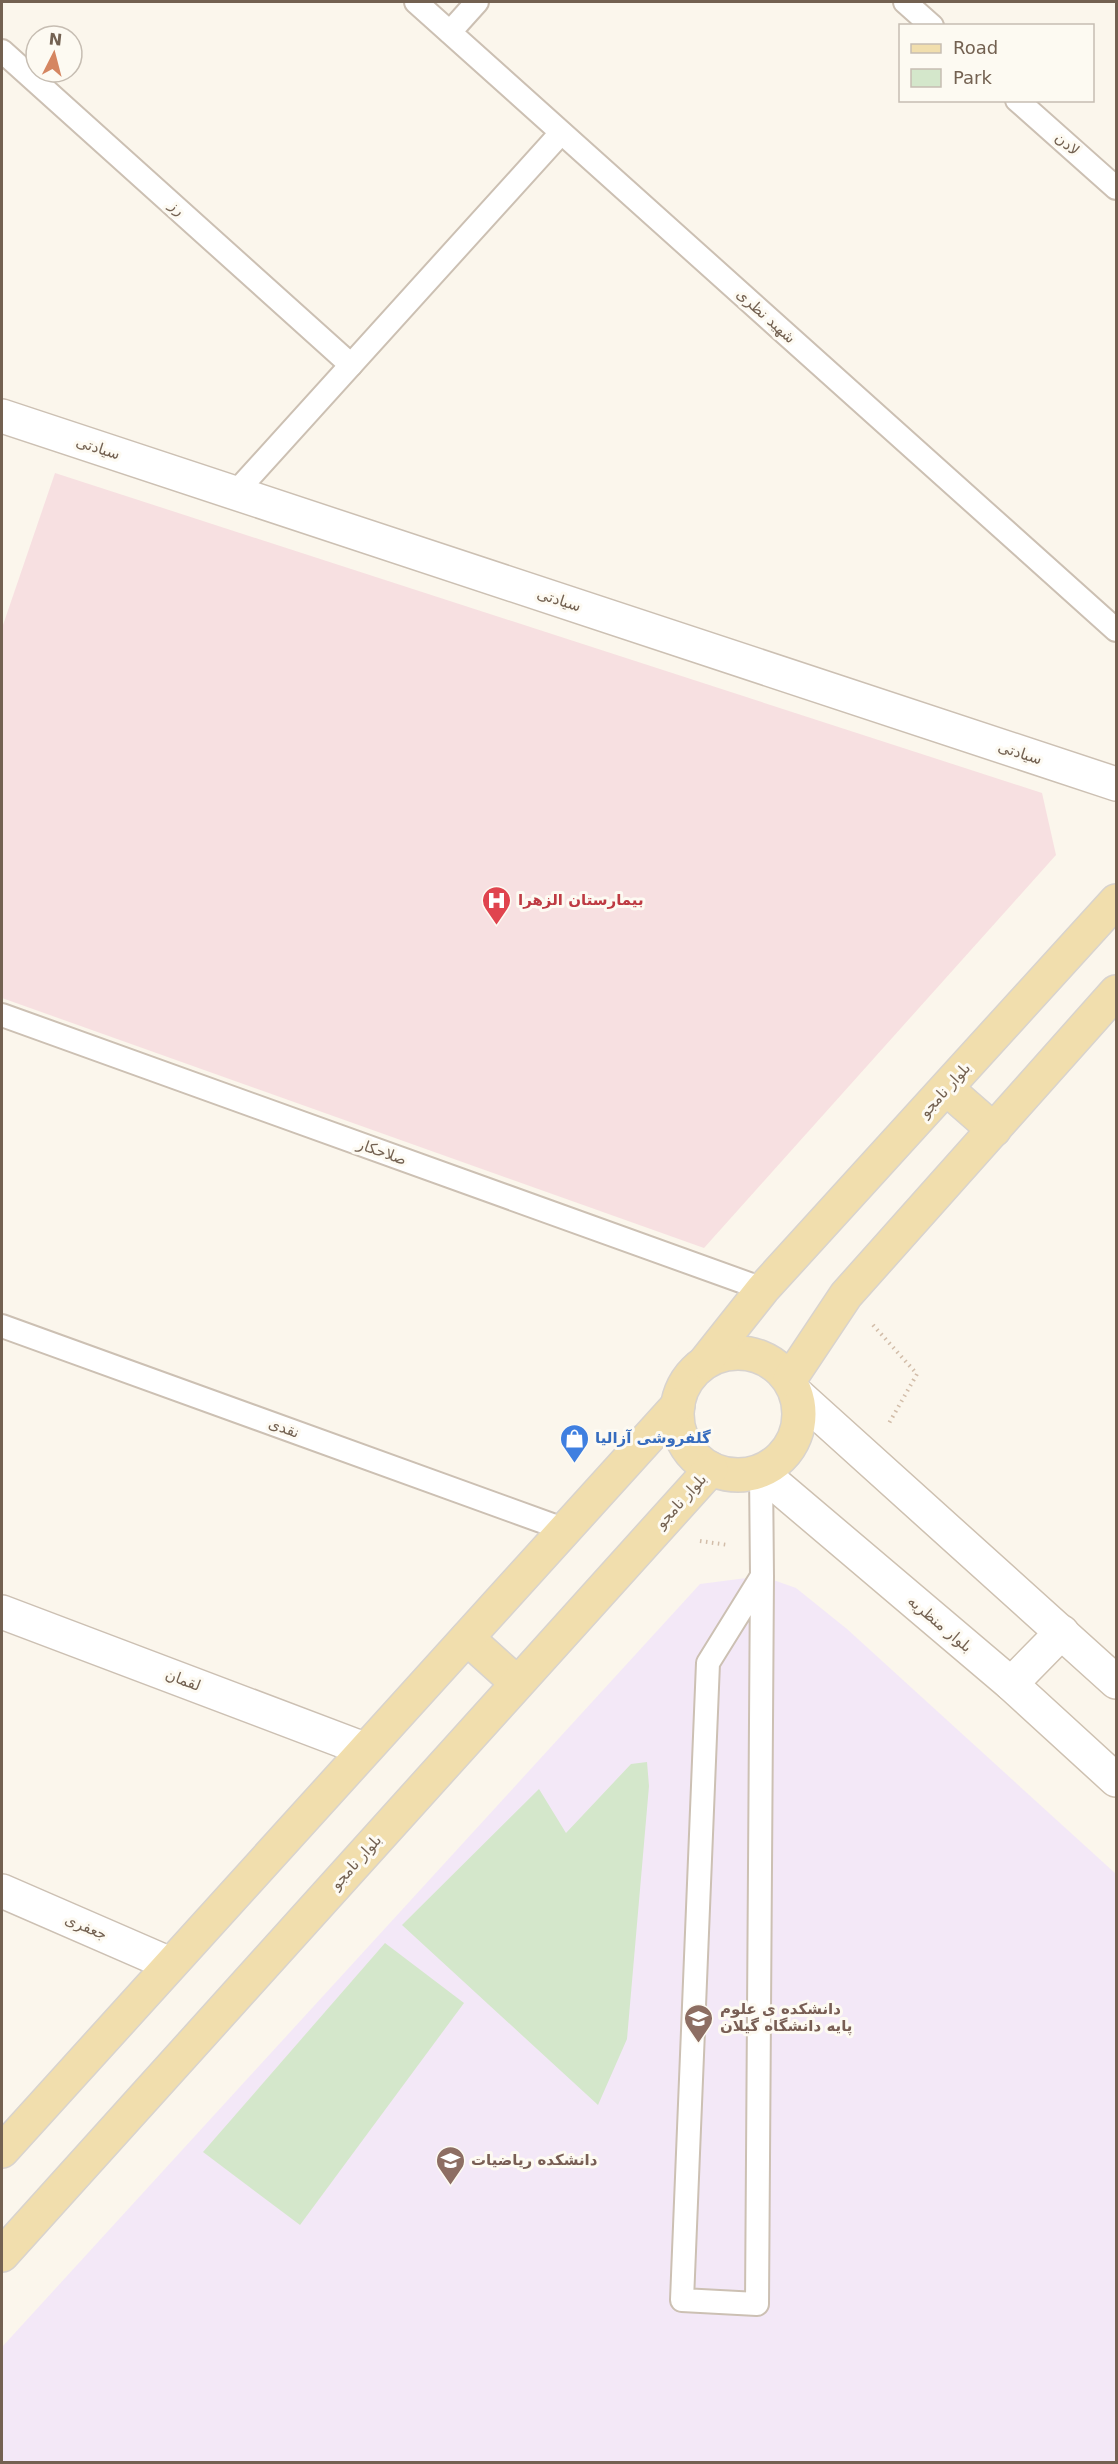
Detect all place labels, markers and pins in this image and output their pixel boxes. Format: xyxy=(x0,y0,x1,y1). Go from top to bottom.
hospital icon: بیمارستان الزهرا xyxy=(481,884,513,926)
place label: بیمارستان الزهرا xyxy=(518,891,644,909)
shop icon: گلفروشی آزالیا xyxy=(558,1422,590,1464)
place label: گلفروشی آزالیا xyxy=(595,1429,711,1447)
place label: دانشکده ی علوم پایه دانشگاه گیلان xyxy=(720,2000,852,2036)
school or university icon: دانشکده ی علوم پایه دانشگاه گیلان xyxy=(683,2002,715,2044)
school or university icon: دانشکده ریاضیات xyxy=(434,2144,466,2186)
place label: دانشکده ریاضیات xyxy=(471,2151,598,2169)

